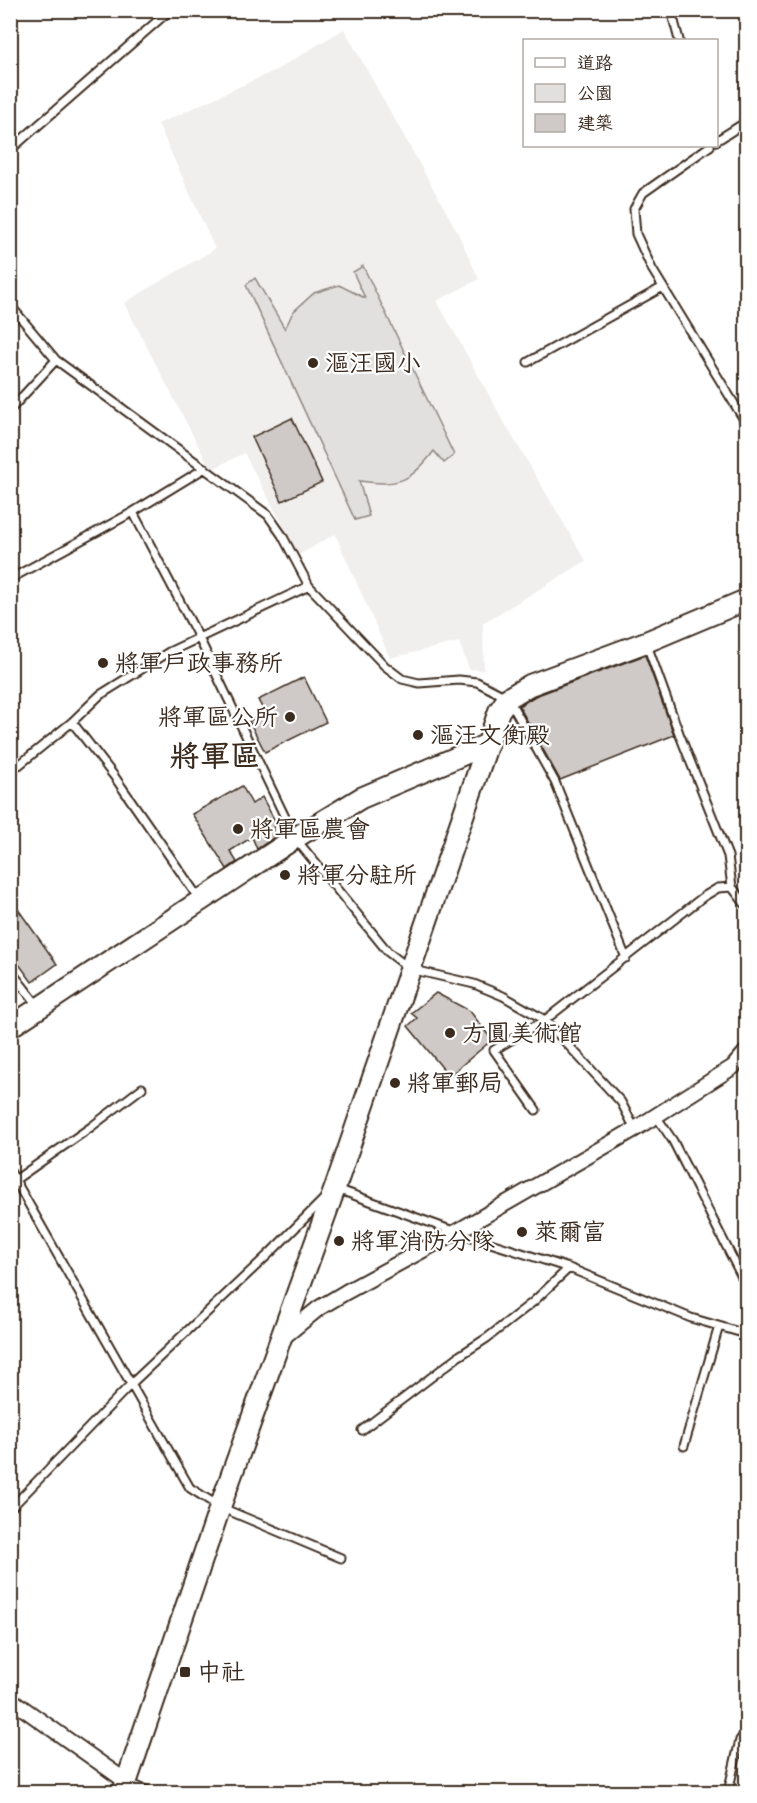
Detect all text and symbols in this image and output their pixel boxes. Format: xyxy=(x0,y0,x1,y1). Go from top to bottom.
legend xyxy=(523,39,718,147)
text: 道路 xyxy=(577,52,613,74)
text: 公園 xyxy=(577,82,613,104)
text: 建築 xyxy=(577,112,613,134)
place label: 漚汪國小 xyxy=(325,348,421,378)
marker: 漚汪國小 xyxy=(306,356,320,370)
place label: 將軍戶政事務所 xyxy=(115,648,283,678)
marker: 將軍戶政事務所 xyxy=(96,656,110,670)
place label: 將軍區公所 xyxy=(158,702,278,732)
marker: 將軍區公所 xyxy=(283,710,297,724)
place label: 漚汪文衡殿 xyxy=(430,720,550,750)
marker: 漚汪文衡殿 xyxy=(411,728,425,742)
district label: 將軍區 xyxy=(170,737,260,775)
place label: 將軍區農會 xyxy=(250,814,370,844)
marker: 將軍區農會 xyxy=(231,822,245,836)
place label: 將軍分駐所 xyxy=(297,860,417,890)
marker: 將軍分駐所 xyxy=(278,868,292,882)
place label: 方圓美術館 xyxy=(462,1018,582,1048)
marker: 方圓美術館 xyxy=(443,1026,457,1040)
place label: 將軍郵局 xyxy=(407,1068,503,1098)
marker: 將軍郵局 xyxy=(388,1076,402,1090)
place label: 萊爾富 xyxy=(534,1217,606,1247)
marker: 萊爾富 xyxy=(515,1225,529,1239)
place label: 將軍消防分隊 xyxy=(351,1226,495,1256)
marker: 將軍消防分隊 xyxy=(332,1234,346,1248)
place label: 中社 xyxy=(197,1657,245,1687)
marker: 中社 xyxy=(178,1665,192,1679)

